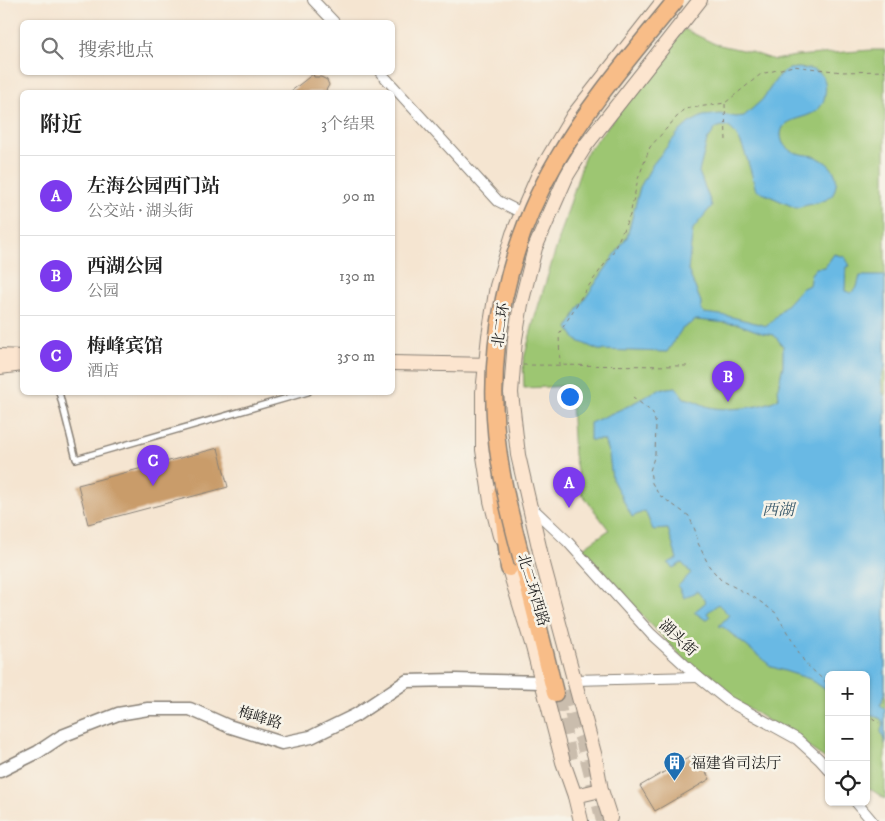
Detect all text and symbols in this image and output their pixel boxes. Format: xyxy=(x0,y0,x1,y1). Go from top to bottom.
search box xyxy=(20,20,395,75)
icon: search xyxy=(38,34,66,62)
text: 搜索地点 xyxy=(78,39,154,62)
text: 附近 xyxy=(40,112,82,138)
text: 3个结果 xyxy=(321,114,375,134)
text: 左海公园西门站 xyxy=(87,175,220,198)
text: A xyxy=(51,186,61,206)
text: 90 m xyxy=(343,186,375,206)
text: 公交站 · 湖头街 xyxy=(87,201,194,221)
text: 西湖公园 xyxy=(87,255,163,278)
text: B xyxy=(51,266,61,286)
text: 130 m xyxy=(339,266,375,286)
text: 公园 xyxy=(87,281,119,301)
street label: 北二环 xyxy=(488,301,514,349)
text: 梅峰宾馆 xyxy=(87,335,163,358)
text: C xyxy=(51,346,61,366)
text: 350 m xyxy=(337,346,375,366)
text: 酒店 xyxy=(87,361,119,381)
pin: B xyxy=(712,361,744,402)
your location xyxy=(557,384,583,410)
pin: C xyxy=(137,445,169,486)
pin: A xyxy=(553,467,585,508)
water label: 西湖 xyxy=(762,500,797,520)
street label: 北二环西路 xyxy=(513,551,553,629)
street label: 湖头街 xyxy=(655,616,701,660)
map controls xyxy=(825,671,870,806)
button: + xyxy=(825,671,870,716)
street label: 梅峰路 xyxy=(236,703,284,733)
button: − xyxy=(825,716,870,761)
building icon: 福建省司法厅 xyxy=(663,751,687,782)
place label: 福建省司法厅 xyxy=(691,754,781,773)
button: locate xyxy=(825,761,870,806)

